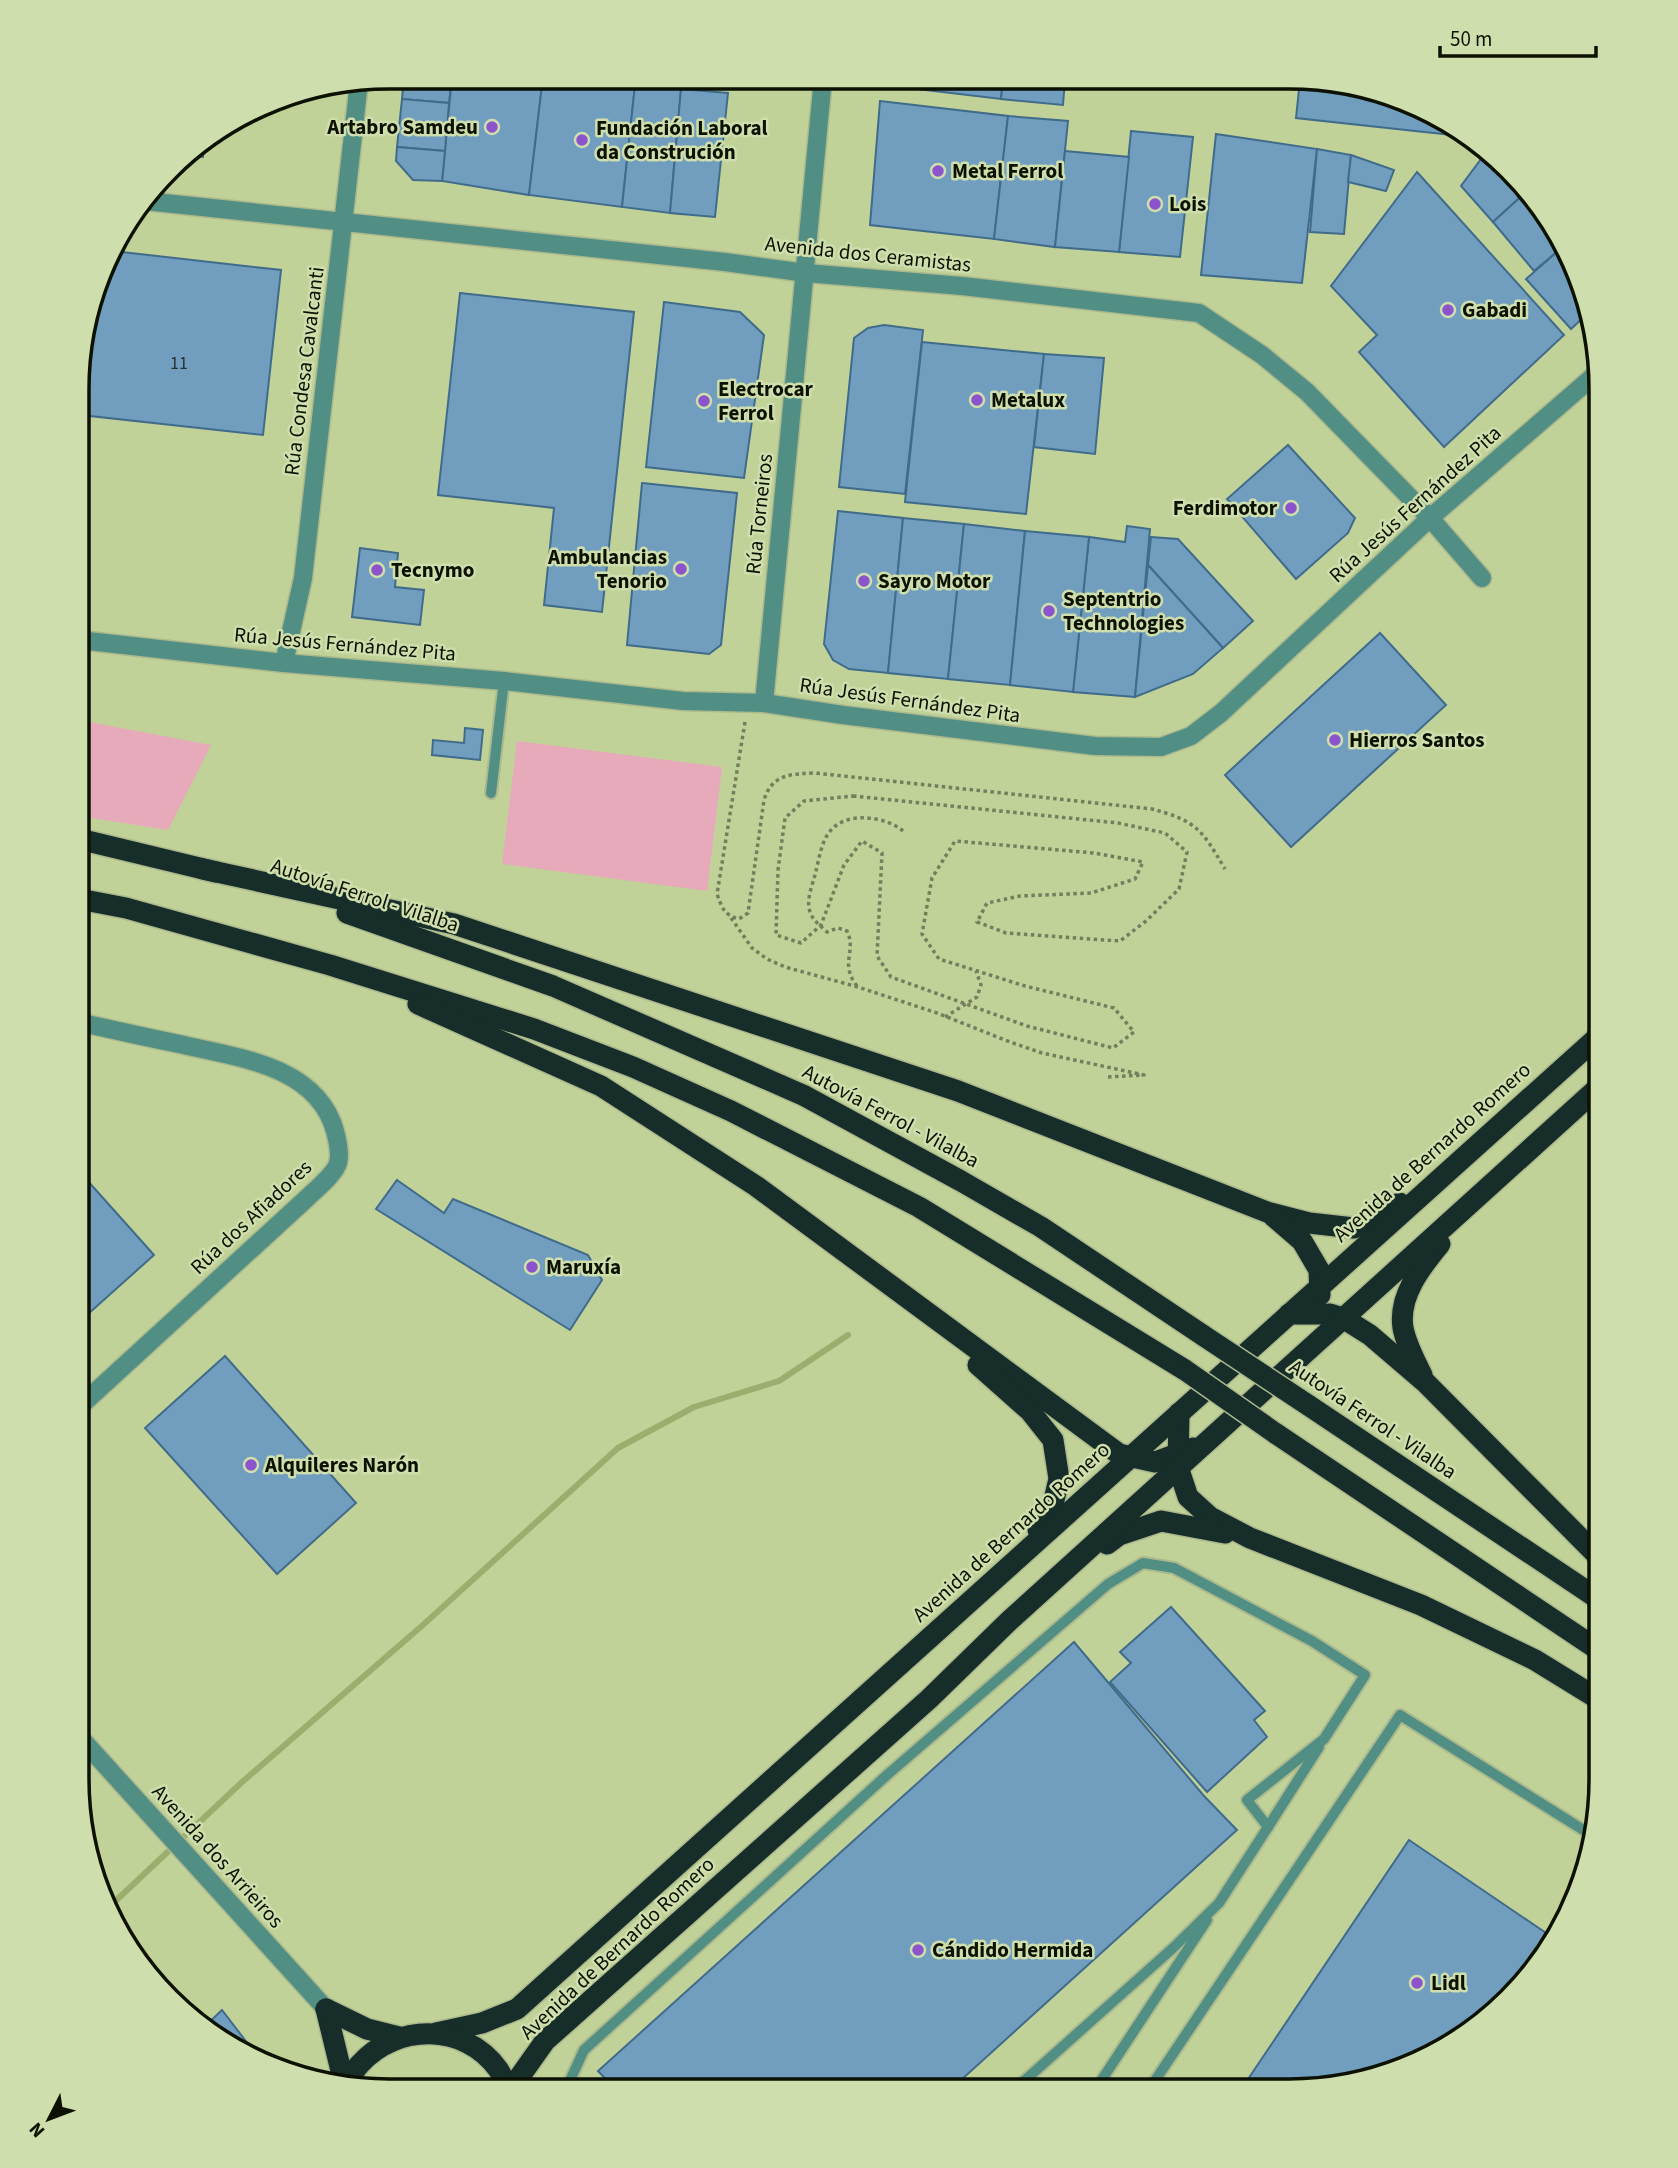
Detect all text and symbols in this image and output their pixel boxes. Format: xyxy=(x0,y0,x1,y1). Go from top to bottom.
scale bar xyxy=(1440,14,1596,58)
text: 50 m xyxy=(1450,24,1492,54)
place label: Artabro Samdeu xyxy=(326,112,478,142)
place label: Fundación Laboral da Construción xyxy=(596,113,768,167)
marker: Artabro Samdeu xyxy=(484,119,500,135)
marker: Fundación Laboral da Construción xyxy=(574,132,590,148)
place label: Metal Ferrol xyxy=(952,156,1063,186)
marker: Metal Ferrol xyxy=(930,163,946,179)
place label: Lois xyxy=(1169,189,1206,219)
marker: Lois xyxy=(1147,196,1163,212)
street label: Avenida dos Ceramistas xyxy=(763,228,973,280)
street label: Rúa Condesa Cavalcanti xyxy=(276,265,332,477)
place label: Gabadi xyxy=(1462,295,1527,325)
marker: Gabadi xyxy=(1440,302,1456,318)
house number: 11 xyxy=(170,351,188,376)
place label: Electrocar Ferrol xyxy=(718,374,814,428)
place label: Metalux xyxy=(991,385,1065,415)
marker: Metalux xyxy=(969,392,985,408)
marker: Electrocar Ferrol xyxy=(696,393,712,409)
street label: Rúa Jesús Fernández Pita xyxy=(1322,418,1508,590)
street label: Rúa Torneiros xyxy=(738,452,780,576)
place label: Ferdimotor xyxy=(1173,493,1278,523)
marker: Ferdimotor xyxy=(1283,500,1299,516)
place label: Ambulancias Tenorio xyxy=(547,542,667,596)
place label: Tecnymo xyxy=(391,555,474,585)
marker: Ambulancias Tenorio xyxy=(673,561,689,577)
marker: Tecnymo xyxy=(369,562,385,578)
place label: Sayro Motor xyxy=(878,566,991,596)
marker: Sayro Motor xyxy=(856,573,872,589)
place label: Septentrio Technologies xyxy=(1063,584,1184,638)
marker: Septentrio Technologies xyxy=(1041,603,1057,619)
street label: Rúa Jesús Fernández Pita xyxy=(233,619,457,669)
street label: Rúa Jesús Fernández Pita xyxy=(798,670,1022,730)
place label: Hierros Santos xyxy=(1349,725,1485,755)
marker: Hierros Santos xyxy=(1327,732,1343,748)
street label: Autovía Ferrol - Vilalba xyxy=(267,850,463,940)
street label: Avenida de Bernardo Romero xyxy=(1327,1055,1537,1249)
street label: Autovía Ferrol - Vilalba xyxy=(797,1057,985,1175)
street label: Rúa dos Afiadores xyxy=(184,1153,319,1281)
place label: Maruxía xyxy=(546,1252,621,1282)
marker: Maruxía xyxy=(524,1259,540,1275)
street label: Autovía Ferrol - Vilalba xyxy=(1283,1352,1463,1486)
street label: Avenida de Bernardo Romero xyxy=(906,1435,1116,1629)
place label: Alquileres Narón xyxy=(264,1450,419,1480)
marker: Alquileres Narón xyxy=(243,1457,259,1473)
street label: Avenida dos Arrieiros xyxy=(145,1777,291,1935)
street label: Avenida de Bernardo Romero xyxy=(513,1850,721,2046)
place label: Cándido Hermida xyxy=(932,1935,1093,1965)
marker: Cándido Hermida xyxy=(910,1942,926,1958)
place label: Lidl xyxy=(1431,1968,1466,1998)
marker: Lidl xyxy=(1409,1975,1425,1991)
north arrow xyxy=(14,2084,84,2154)
text: N xyxy=(23,2116,52,2143)

